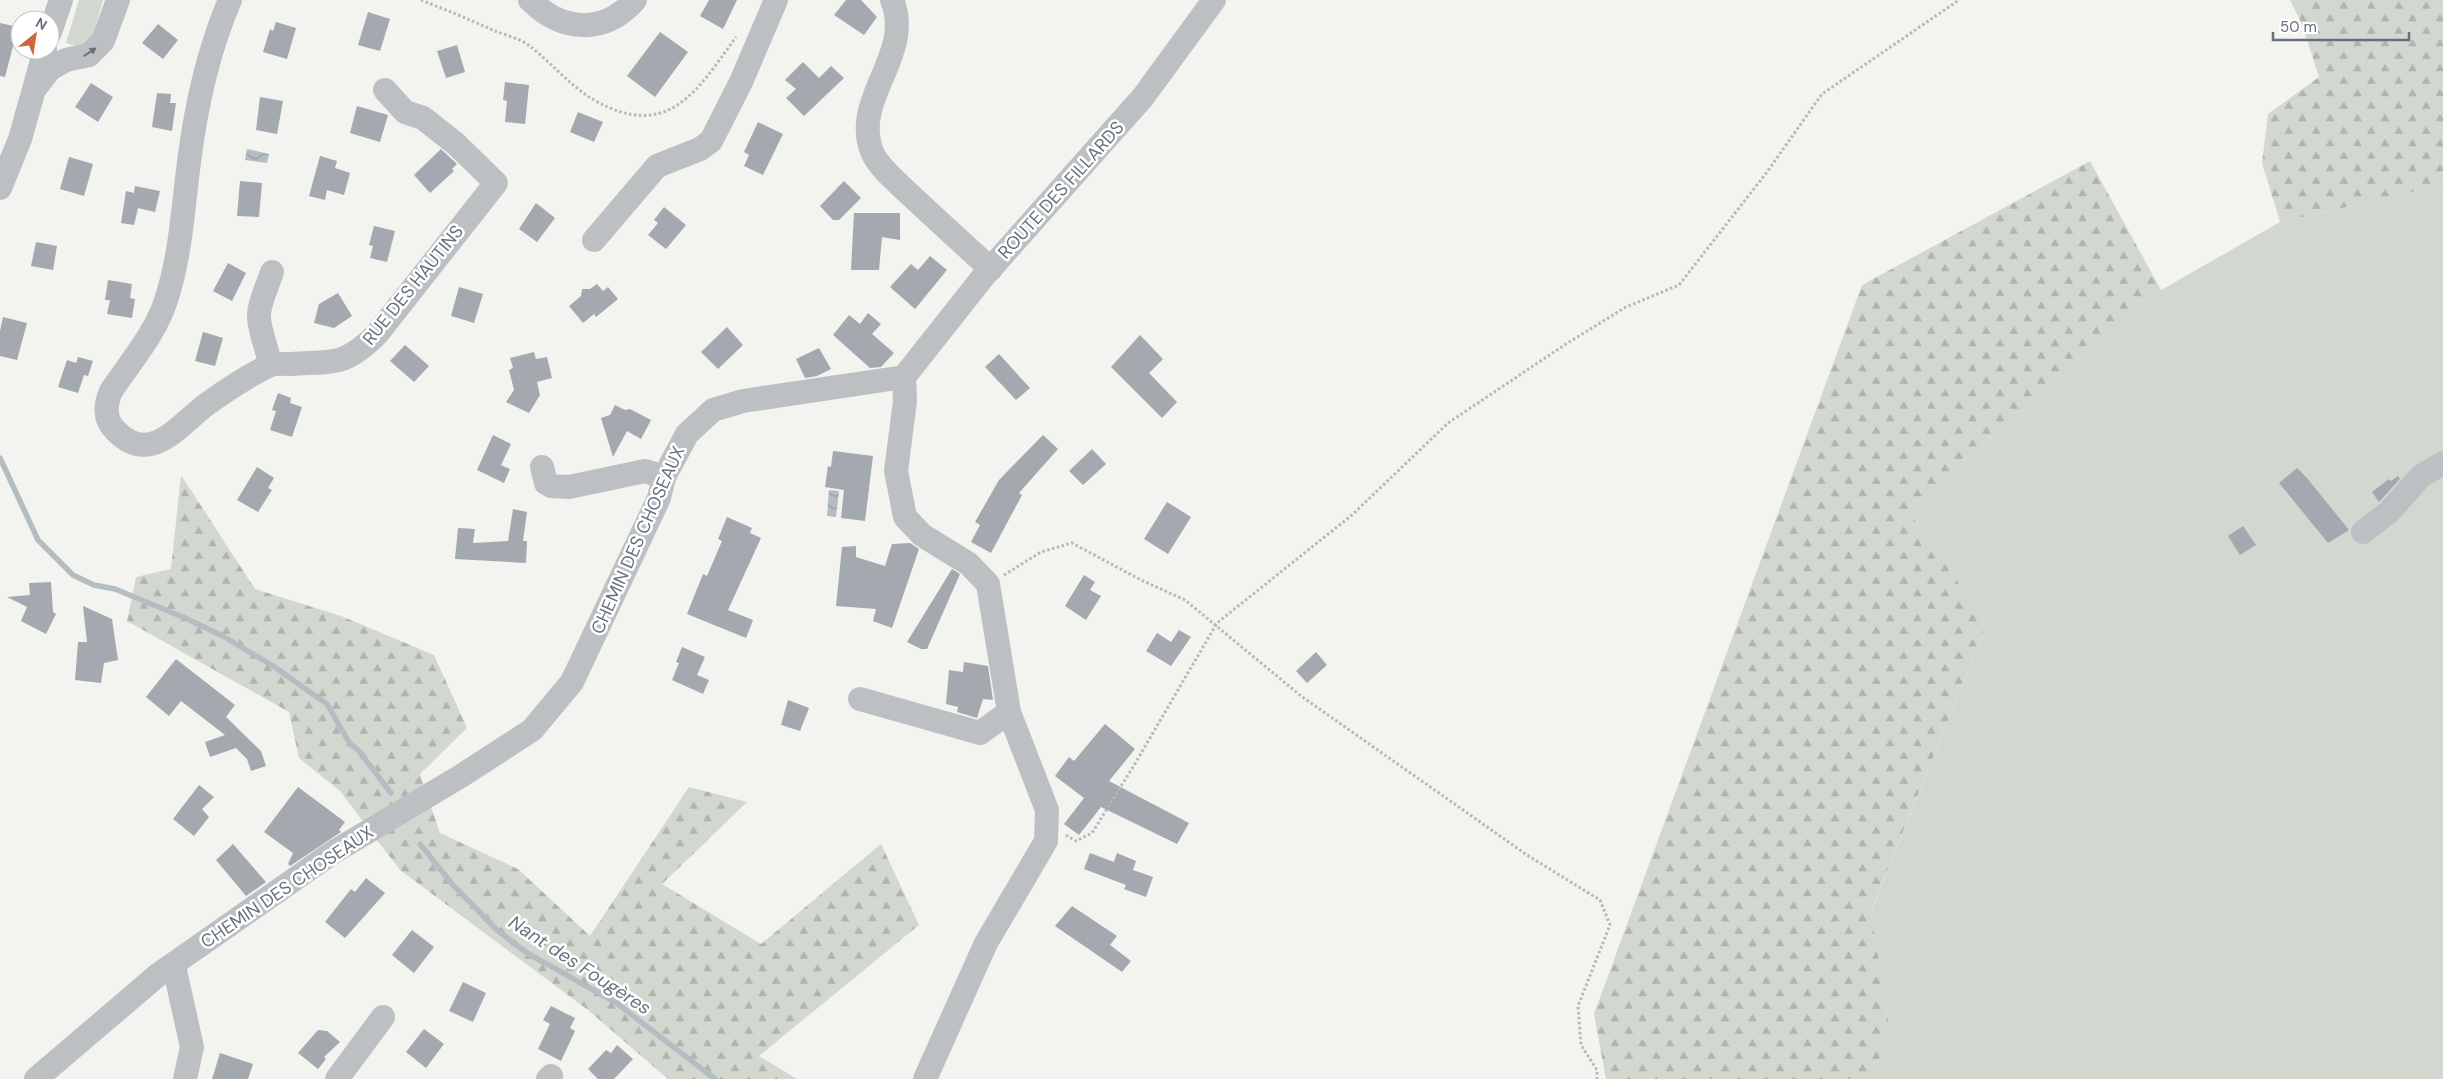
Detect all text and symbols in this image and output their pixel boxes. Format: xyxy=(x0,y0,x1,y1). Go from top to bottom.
north arrow xyxy=(10,10,60,60)
scale bar xyxy=(2273,10,2409,42)
text: N xyxy=(33,13,50,34)
text: 50 m xyxy=(2280,17,2317,37)
one-way arrow xyxy=(83,47,97,56)
street label: ROUTE DES FILLARDS xyxy=(993,116,1129,264)
street label: RUE DES HAUTINS xyxy=(357,220,469,350)
street label: CHEMIN DES CHOSEAUX xyxy=(586,442,690,638)
street label: CHEMIN DES CHOSEAUX xyxy=(196,820,378,954)
water label: Nant des Fougères xyxy=(504,910,656,1020)

